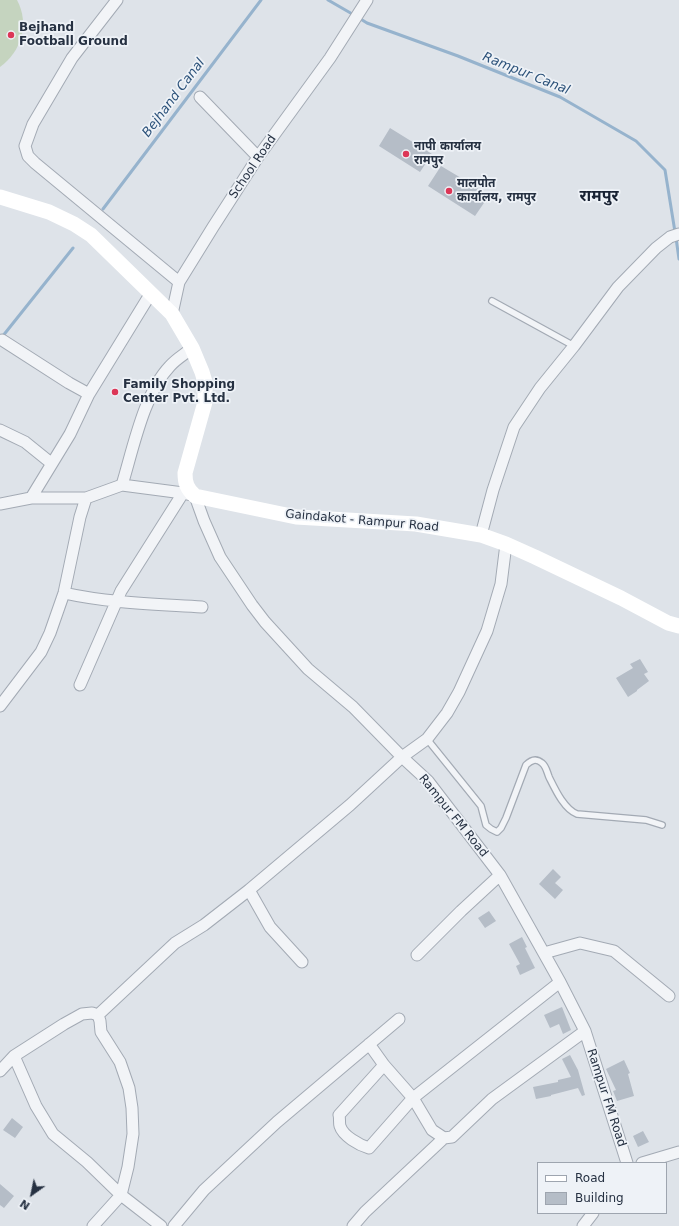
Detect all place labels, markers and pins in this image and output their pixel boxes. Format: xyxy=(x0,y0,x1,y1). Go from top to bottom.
place label: Bejhand Football Ground xyxy=(19,21,128,49)
marker: Bejhand Football Ground xyxy=(6,30,16,40)
place label: नापी कार्यालय रामपुर xyxy=(414,140,481,168)
marker: नापी कार्यालय रामपुर xyxy=(401,149,411,159)
place label: मालपोत कार्यालय, रामपुर xyxy=(457,177,536,205)
marker: मालपोत कार्यालय, रामपुर xyxy=(444,186,454,196)
place label: Family Shopping Center Pvt. Ltd. xyxy=(123,378,235,406)
marker: Family Shopping Center Pvt. Ltd. xyxy=(110,387,120,397)

